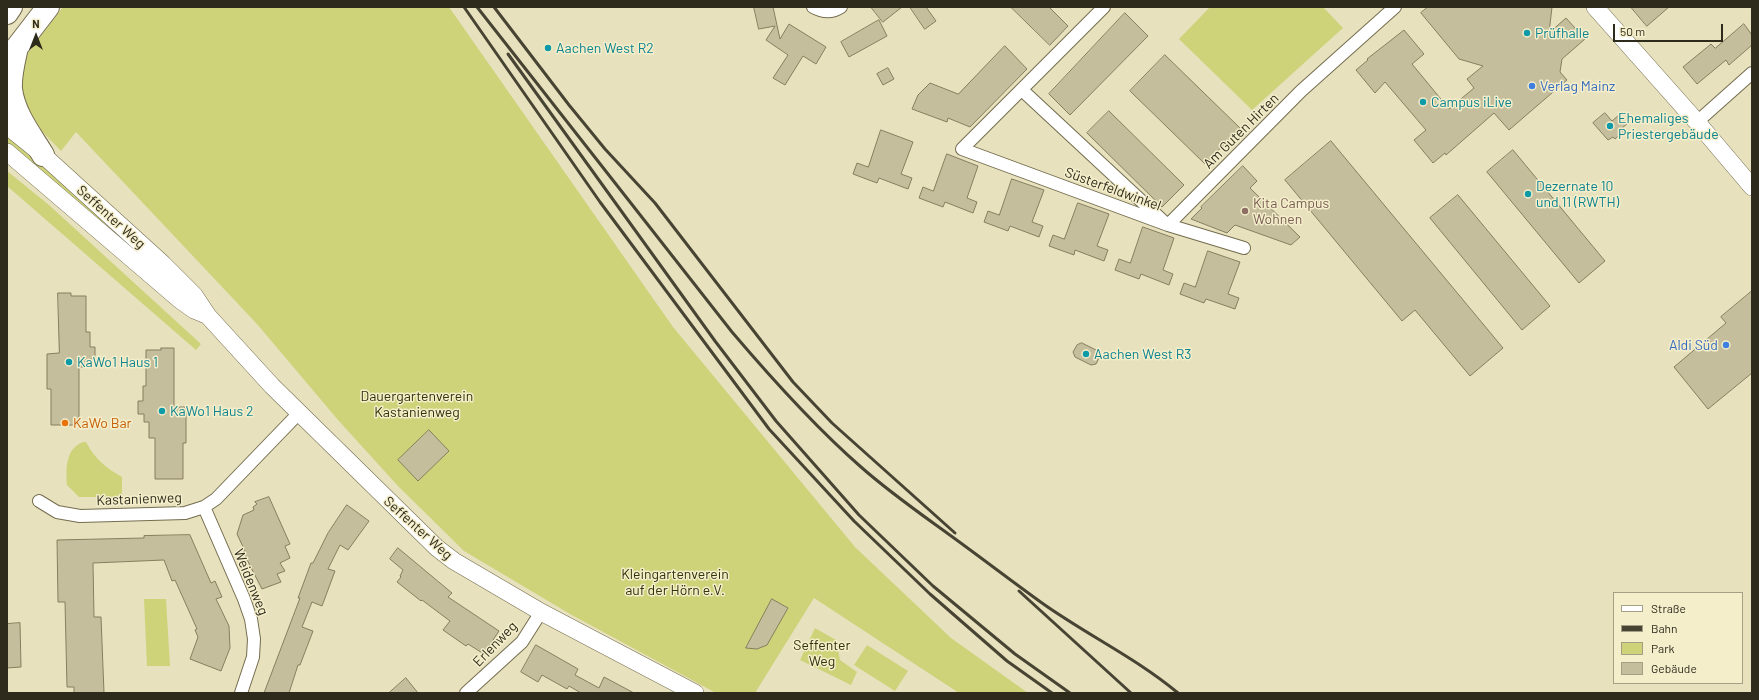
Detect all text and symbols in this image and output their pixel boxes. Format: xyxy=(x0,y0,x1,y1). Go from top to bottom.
north arrow xyxy=(16,16,56,56)
scale bar xyxy=(1615,16,1725,42)
text: N xyxy=(32,17,40,30)
text: 50 m xyxy=(1620,24,1645,38)
place label: Prüfhalle xyxy=(1535,25,1590,41)
marker: Prüfhalle xyxy=(1522,28,1532,38)
place label: Aachen West R2 xyxy=(556,40,654,56)
marker: Aachen West R2 xyxy=(543,43,553,53)
place label: Verlag Mainz xyxy=(1540,78,1615,94)
marker: Verlag Mainz xyxy=(1527,81,1537,91)
street label: Am Guten Hirten xyxy=(1200,90,1282,172)
place label: Campus iLive xyxy=(1431,94,1512,110)
marker: Campus iLive xyxy=(1418,97,1428,107)
place label: Ehemaliges Priestergebäude xyxy=(1618,110,1719,142)
marker: Ehemaliges Priestergebäude xyxy=(1605,121,1615,131)
street label: Süsterfeldwinkel xyxy=(1063,164,1163,214)
place label: Dezernate 10 und 11 (RWTH) xyxy=(1536,178,1619,210)
street label: Seffenter Weg xyxy=(73,182,149,252)
marker: Dezernate 10 und 11 (RWTH) xyxy=(1523,189,1533,199)
place label: Kita Campus Wohnen xyxy=(1253,195,1329,228)
marker: Kita Campus Wohnen xyxy=(1240,206,1250,216)
place label: Aldi Süd xyxy=(1669,337,1718,353)
marker: Aldi Süd xyxy=(1721,340,1731,350)
place label: Aachen West R3 xyxy=(1094,346,1192,362)
marker: Aachen West R3 xyxy=(1081,349,1091,359)
place label: KaWo1 Haus 1 xyxy=(77,354,158,370)
marker: KaWo1 Haus 1 xyxy=(64,357,74,367)
park label: Dauergartenverein Kastanienweg xyxy=(361,388,473,420)
place label: KaWo1 Haus 2 xyxy=(170,403,253,419)
marker: KaWo1 Haus 2 xyxy=(157,406,167,416)
place label: KaWo Bar xyxy=(73,415,132,431)
marker: KaWo Bar xyxy=(60,418,70,428)
street label: Kastanienweg xyxy=(96,489,182,509)
street label: Seffenter Weg xyxy=(380,493,456,563)
street label: Weidenweg xyxy=(230,546,272,618)
park label: Kleingartenverein auf der Hörn e.V. xyxy=(621,566,729,598)
legend xyxy=(1613,592,1743,684)
text: Straße xyxy=(1651,601,1686,615)
street label: Erlenweg xyxy=(469,618,521,670)
text: Bahn xyxy=(1651,621,1678,635)
park label: Seffenter Weg xyxy=(793,637,851,670)
text: Park xyxy=(1651,641,1675,655)
text: Gebäude xyxy=(1651,661,1697,675)

